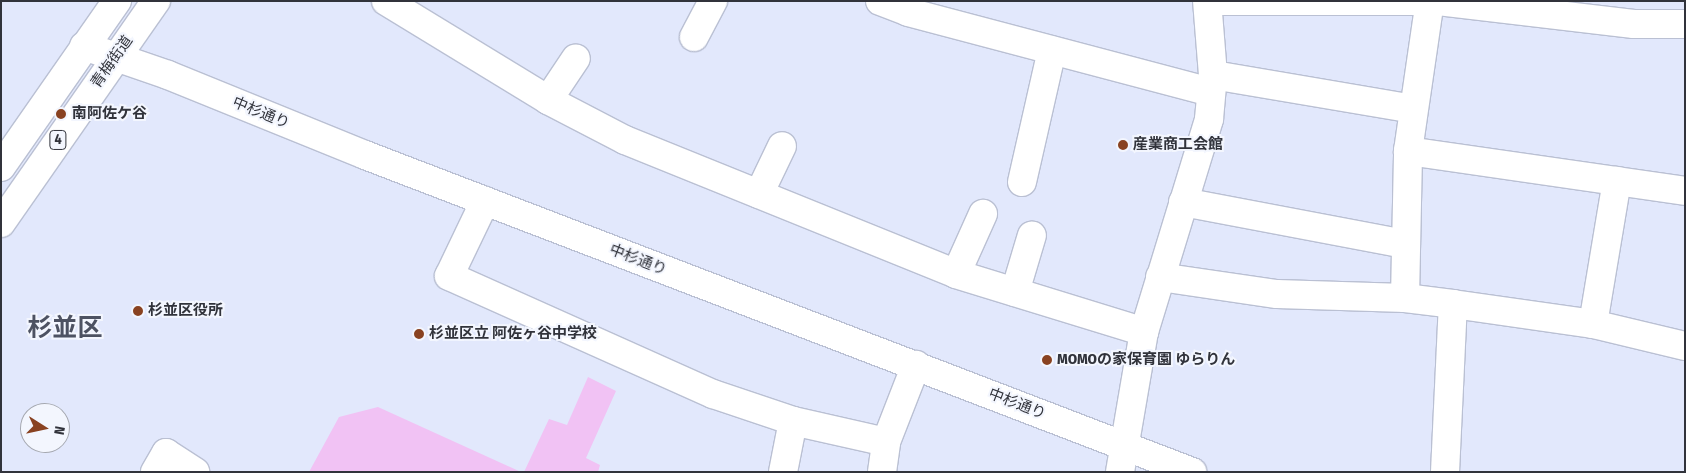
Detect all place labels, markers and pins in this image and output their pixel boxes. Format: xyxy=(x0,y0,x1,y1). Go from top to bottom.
place label: 南阿佐ケ谷 xyxy=(72,105,147,123)
marker: 南阿佐ケ谷 xyxy=(54,107,68,121)
place label: 産業商工会館 xyxy=(1133,136,1223,154)
marker: 産業商工会館 xyxy=(1117,139,1129,151)
place label: 杉並区役所 xyxy=(148,302,223,320)
marker: 杉並区役所 xyxy=(132,305,144,317)
place label: 杉並区立 阿佐ヶ谷中学校 xyxy=(429,325,597,343)
marker: 杉並区立 阿佐ヶ谷中学校 xyxy=(413,328,425,340)
place label: MOMOの家保育園 ゆらりん xyxy=(1057,351,1235,369)
marker: MOMOの家保育園 ゆらりん xyxy=(1041,354,1053,366)

